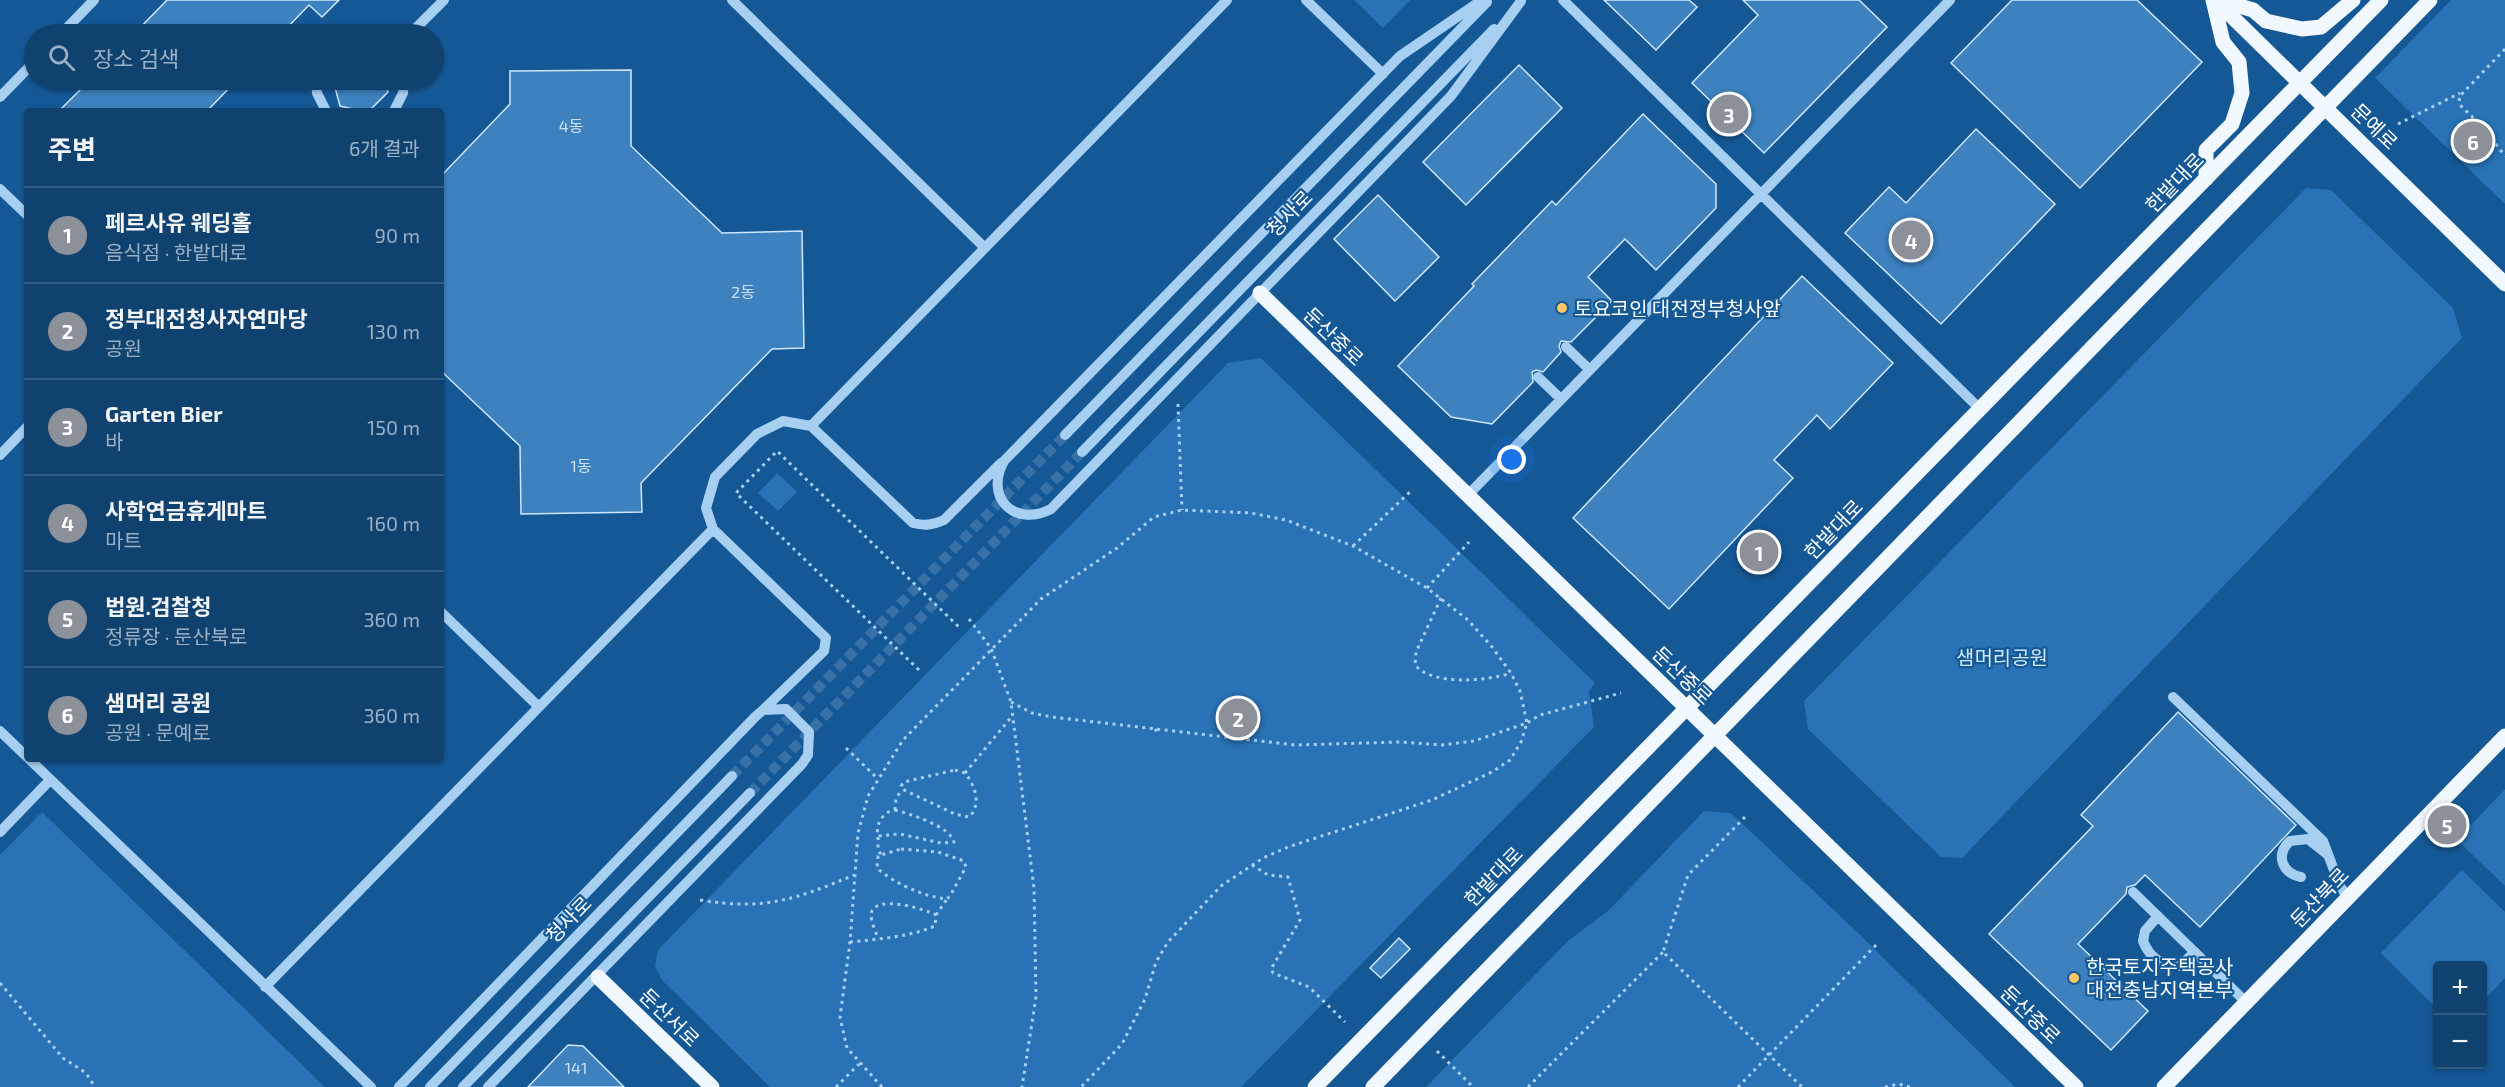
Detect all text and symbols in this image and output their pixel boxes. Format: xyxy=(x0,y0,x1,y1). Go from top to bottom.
search box xyxy=(24,24,444,90)
icon: search xyxy=(45,41,78,74)
text: 장소 검색 xyxy=(93,45,179,71)
pin: 3 xyxy=(1710,92,1748,136)
street label: 문예로 xyxy=(2347,98,2403,154)
house number: 4동 xyxy=(559,116,584,135)
pin: 6 xyxy=(2454,118,2492,164)
text: 주변 xyxy=(48,133,96,164)
text: 6개 결과 xyxy=(349,136,420,160)
street label: 한밭대로 xyxy=(2140,147,2208,217)
street label: 청사로 xyxy=(1261,185,1317,241)
text: 페르사유 웨딩홀 xyxy=(105,209,251,235)
pin: 4 xyxy=(1892,218,1930,262)
text: 1 xyxy=(63,223,72,247)
text: 90 m xyxy=(375,223,420,247)
text: 음식점 · 한밭대로 xyxy=(105,240,247,264)
house number: 2동 xyxy=(731,282,755,301)
place label: 토요코인 대전정부청사앞 xyxy=(1574,296,1781,320)
marker: 토요코인 대전정부청사앞 xyxy=(1555,301,1569,315)
street label: 둔산중로 xyxy=(1299,302,1369,370)
text: 정부대전청사자연마당 xyxy=(105,305,307,331)
text: 2 xyxy=(62,319,73,343)
text: 130 m xyxy=(367,319,420,343)
text: 공원 xyxy=(105,336,142,360)
text: Garten Bier xyxy=(105,400,223,426)
text: 3 xyxy=(62,415,73,439)
text: 150 m xyxy=(367,415,420,439)
text: 바 xyxy=(105,429,123,453)
your location xyxy=(1497,445,1526,474)
house number: 1동 xyxy=(570,456,592,475)
street label: 한밭대로 xyxy=(1799,494,1867,564)
text: 사학연금휴게마트 xyxy=(105,497,267,523)
text: 4 xyxy=(61,511,74,535)
text: 160 m xyxy=(367,511,420,535)
text: 마트 xyxy=(105,528,142,552)
pin: 1 xyxy=(1740,530,1778,574)
text: 법원.검찰청 xyxy=(105,593,212,619)
text: 5 xyxy=(62,607,73,631)
text: 360 m xyxy=(363,607,420,631)
text: 정류장 · 둔산북로 xyxy=(105,624,247,648)
street label: 둔산중로 xyxy=(1648,641,1718,709)
park label: 샘머리공원 xyxy=(1956,645,2048,669)
text: 샘머리 공원 xyxy=(105,689,211,715)
pin: 2 xyxy=(1218,696,1258,740)
text: 6 xyxy=(62,703,73,727)
text: 360 m xyxy=(363,703,420,727)
text: 공원 · 문예로 xyxy=(105,720,211,744)
pin: 5 xyxy=(2428,802,2466,848)
street label: 한밭대로 xyxy=(1459,841,1527,911)
street label: 둔산북로 xyxy=(2285,862,2353,932)
street label: 청사로 xyxy=(540,891,596,947)
place label: 한국토지주택공사 대전충남지역본부 xyxy=(2086,954,2233,1001)
map controls xyxy=(2433,961,2487,1069)
button: + xyxy=(2433,961,2487,1015)
marker: 한국토지주택공사 대전충남지역본부 xyxy=(2067,971,2081,985)
street label: 둔산중로 xyxy=(1996,980,2066,1048)
street label: 둔산서로 xyxy=(635,983,705,1051)
button: − xyxy=(2433,1015,2487,1069)
house number: 141 xyxy=(565,1058,587,1077)

